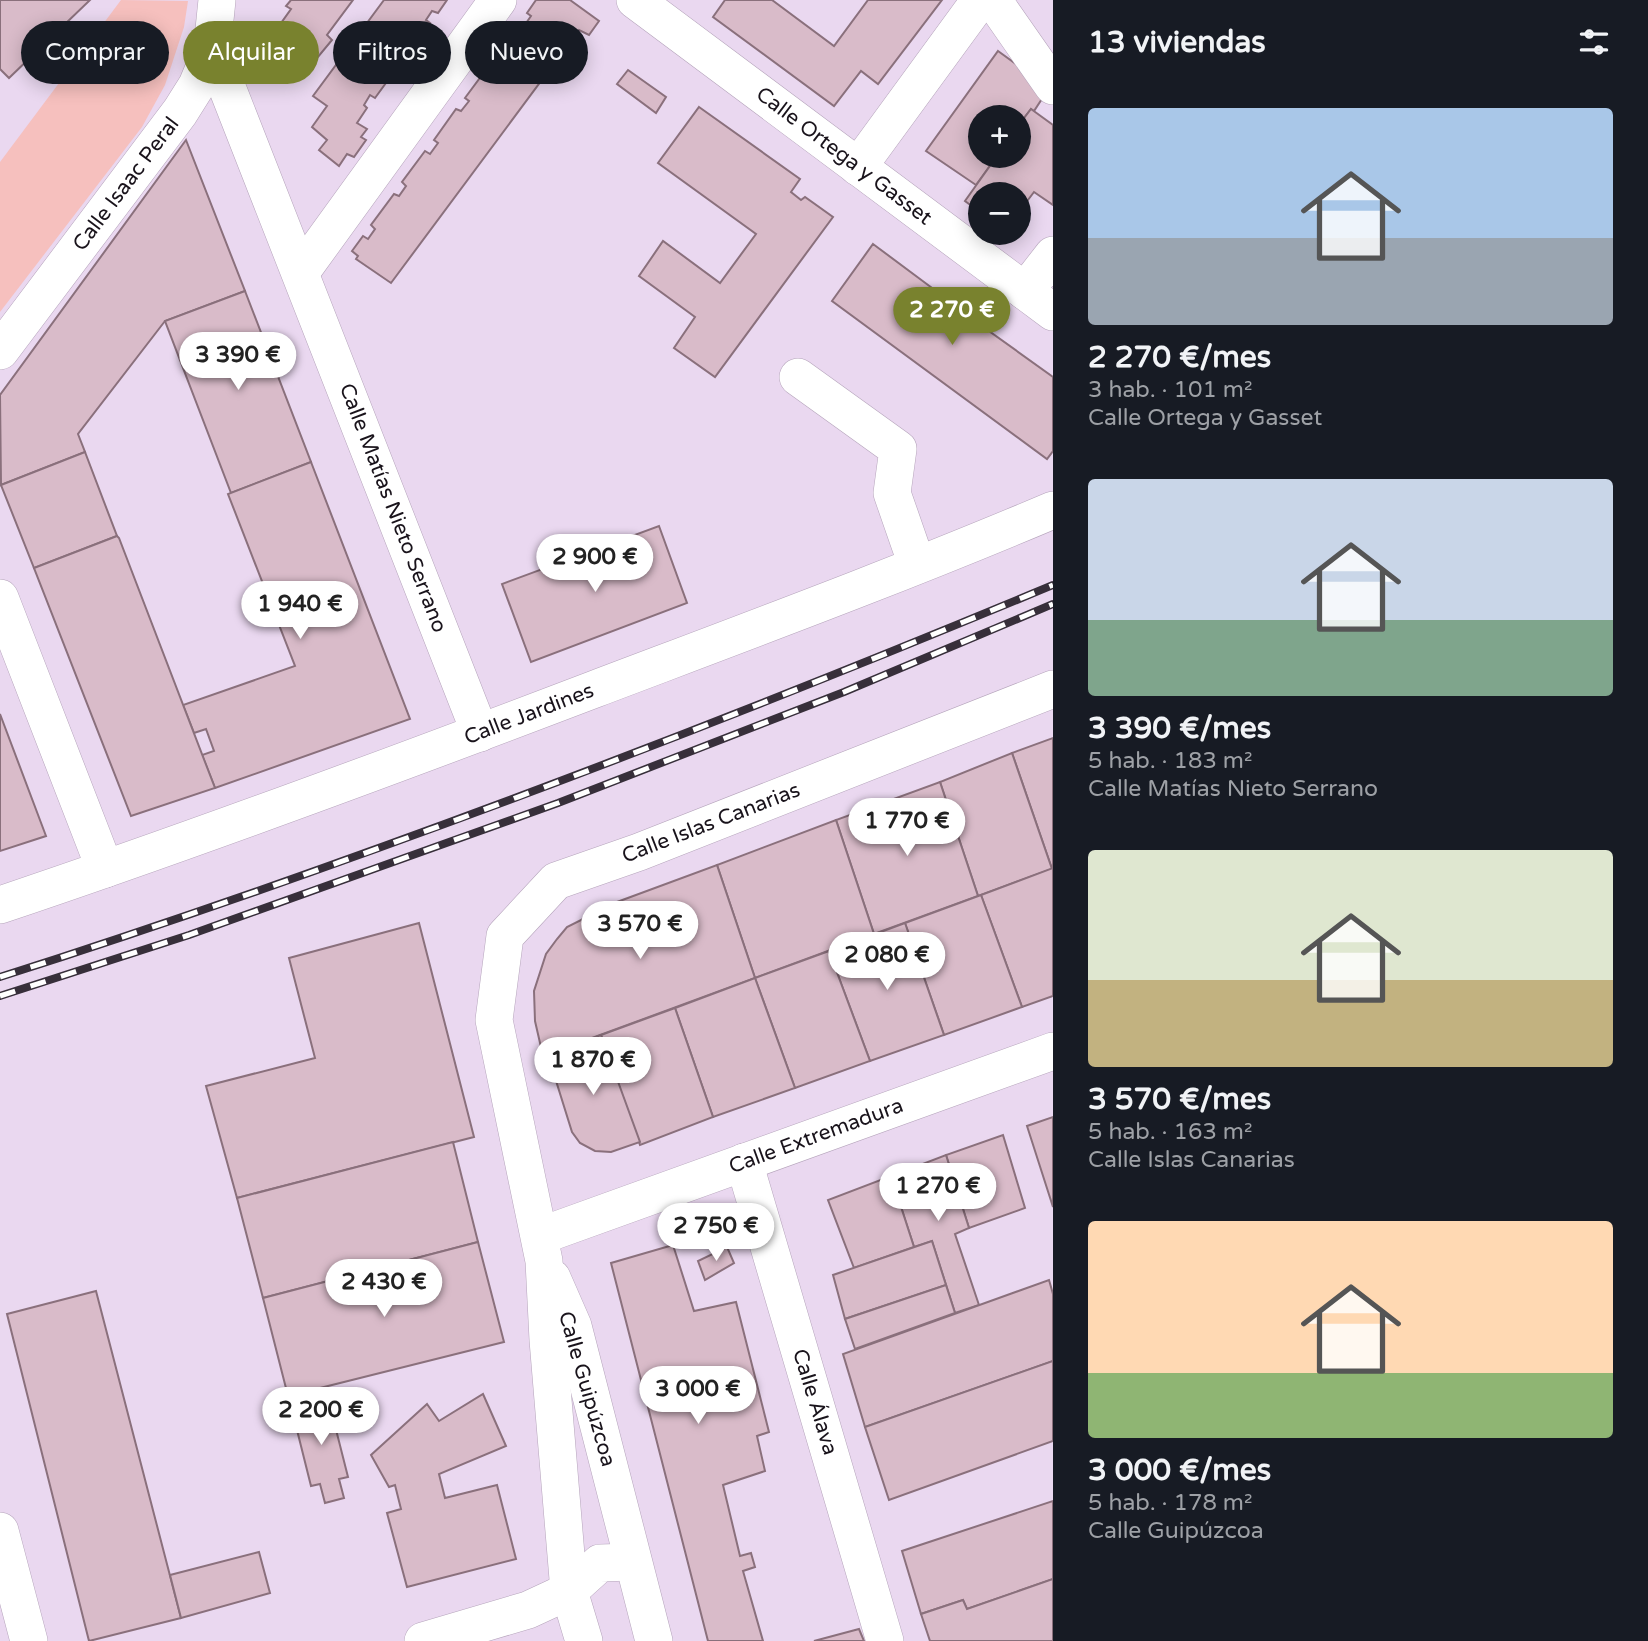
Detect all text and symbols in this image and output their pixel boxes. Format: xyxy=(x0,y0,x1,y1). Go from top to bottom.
chip: Comprar xyxy=(21,21,169,84)
chip: Alquilar xyxy=(183,21,319,84)
chip: Filtros xyxy=(333,21,451,84)
chip: Nuevo xyxy=(465,21,588,84)
icon: filters xyxy=(1575,23,1613,61)
text: 13 viviendas xyxy=(1088,24,1266,61)
street label: Calle Ortega y Gasset xyxy=(751,82,937,230)
map controls xyxy=(968,105,1031,245)
button: + xyxy=(968,105,1031,168)
street label: Calle Isaac Peral xyxy=(68,112,184,256)
icon: home xyxy=(1288,153,1414,279)
button: − xyxy=(968,182,1031,245)
pin: 2 270 € xyxy=(887,288,1017,347)
text: 2 270 € xyxy=(909,296,995,324)
pin: 3 390 € xyxy=(173,332,303,392)
text: 2 270 €/mes xyxy=(1088,339,1271,376)
text: 3 390 € xyxy=(195,341,281,369)
text: 3 hab. · 101 m² xyxy=(1088,376,1253,404)
street label: Calle Matías Nieto Serrano xyxy=(334,380,452,636)
text: Calle Ortega y Gasset xyxy=(1088,404,1322,432)
icon: home xyxy=(1288,524,1414,650)
pin: 2 900 € xyxy=(530,534,660,594)
text: 2 900 € xyxy=(552,543,638,571)
pin: 1 940 € xyxy=(235,582,365,641)
text: 1 940 € xyxy=(257,590,343,618)
street label: Calle Jardines xyxy=(461,678,597,750)
text: 3 390 €/mes xyxy=(1088,710,1271,747)
text: 5 hab. · 183 m² xyxy=(1088,747,1253,775)
text: Calle Matías Nieto Serrano xyxy=(1088,775,1378,803)
street label: Calle Islas Canarias xyxy=(618,778,804,868)
pin: 1 770 € xyxy=(842,798,972,858)
text: 1 770 € xyxy=(864,807,950,835)
icon: home xyxy=(1288,895,1414,1021)
pin: 3 570 € xyxy=(575,902,705,961)
text: 3 570 € xyxy=(597,910,683,938)
pin: 2 080 € xyxy=(822,932,952,992)
text: 2 080 € xyxy=(844,941,930,969)
pin: 1 870 € xyxy=(528,1038,658,1097)
text: 1 870 € xyxy=(550,1046,636,1074)
text: 3 570 €/mes xyxy=(1088,1081,1271,1118)
street label: Calle Extremadura xyxy=(725,1093,907,1179)
text: 5 hab. · 163 m² xyxy=(1088,1118,1253,1146)
text: Calle Islas Canarias xyxy=(1088,1146,1295,1174)
pin: 1 270 € xyxy=(873,1164,1003,1223)
text: 1 270 € xyxy=(895,1172,981,1200)
pin: 2 750 € xyxy=(651,1204,781,1263)
text: 2 750 € xyxy=(673,1212,759,1240)
pin: 2 430 € xyxy=(319,1260,449,1319)
icon: home xyxy=(1288,1266,1414,1392)
text: 2 430 € xyxy=(341,1268,427,1296)
street label: Calle Guipúzcoa xyxy=(553,1309,621,1469)
street label: Calle Álava xyxy=(787,1346,843,1458)
pin: 3 000 € xyxy=(633,1366,763,1426)
text: 3 000 € xyxy=(655,1375,741,1403)
pin: 2 200 € xyxy=(256,1388,386,1447)
text: 2 200 € xyxy=(278,1396,364,1424)
text: 3 000 €/mes xyxy=(1088,1452,1271,1489)
text: 5 hab. · 178 m² xyxy=(1088,1489,1253,1517)
text: Calle Guipúzcoa xyxy=(1088,1517,1264,1545)

